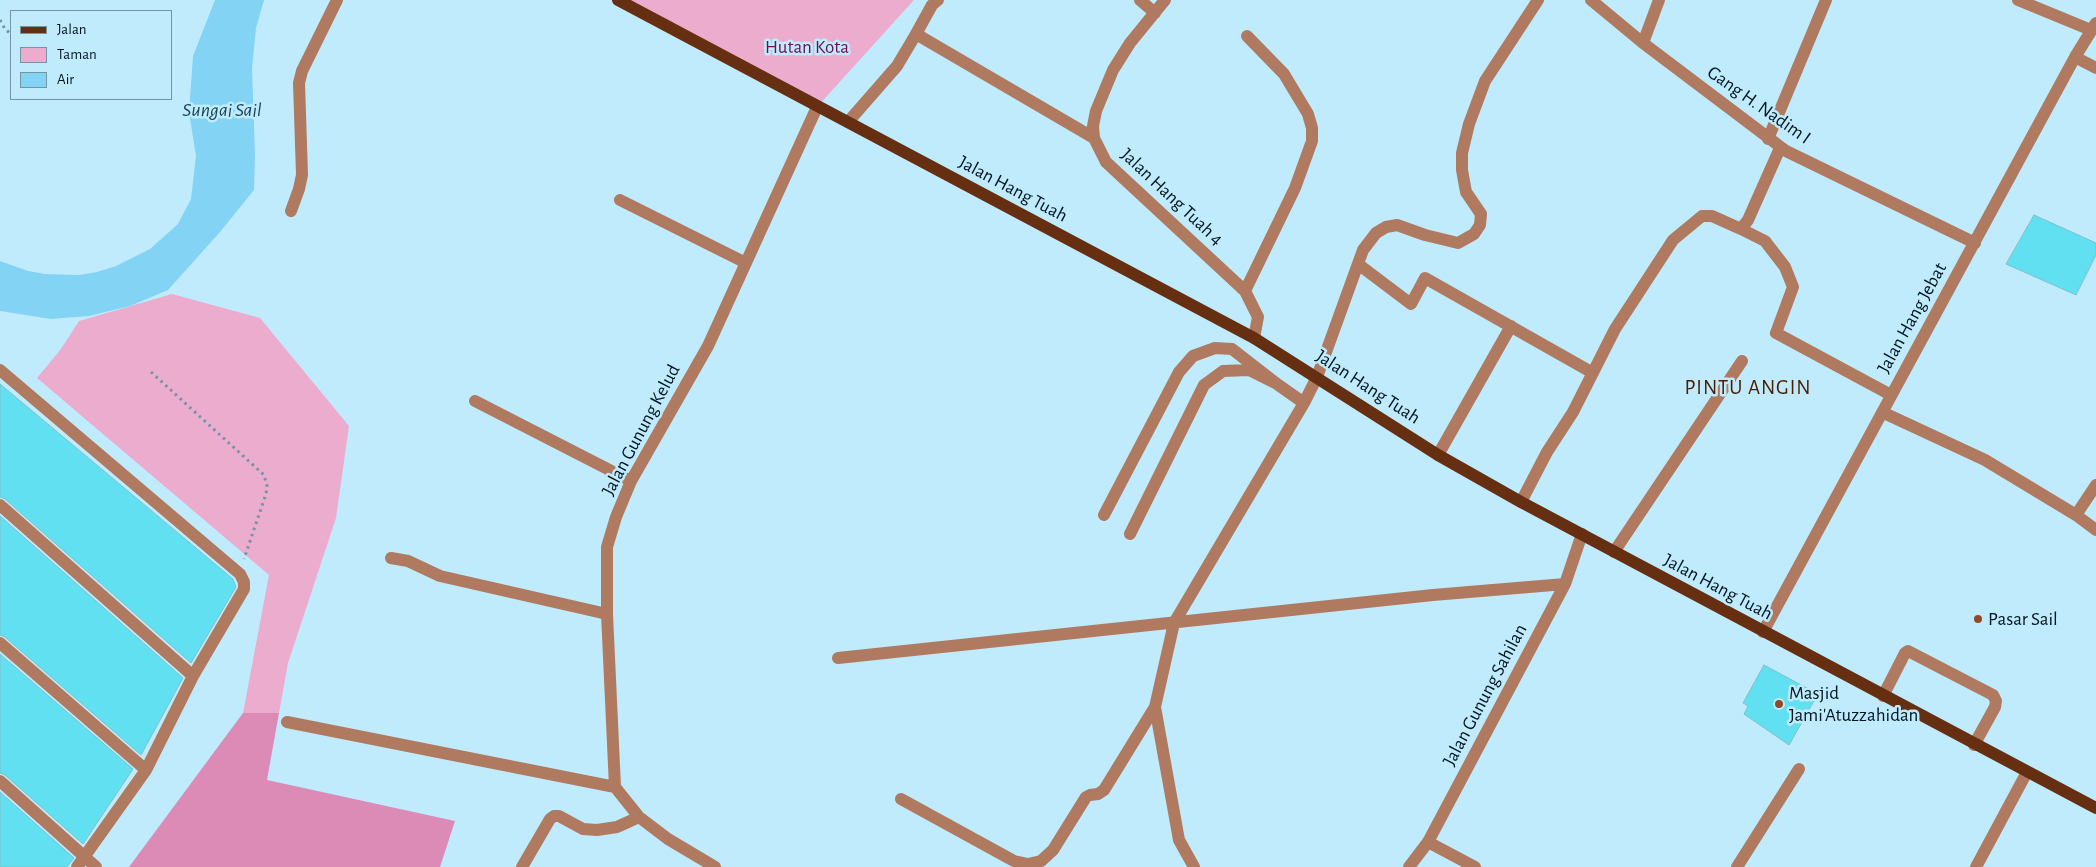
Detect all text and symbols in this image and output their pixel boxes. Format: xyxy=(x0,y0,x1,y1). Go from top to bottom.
legend xyxy=(10,10,172,100)
text: Jalan xyxy=(57,22,87,37)
park label: Hutan Kota xyxy=(765,36,849,58)
text: Taman xyxy=(57,47,97,62)
street label: Gang H. Nadim I xyxy=(1703,61,1815,149)
text: Air xyxy=(57,72,74,87)
water label: Sungai Sail xyxy=(182,98,262,122)
street label: Jalan Hang Tuah 4 xyxy=(1116,144,1228,250)
street label: Jalan Hang Tuah xyxy=(955,151,1071,227)
street label: Jalan Hang Jebat xyxy=(1872,259,1952,377)
street label: Jalan Hang Tuah xyxy=(1311,345,1425,429)
street label: Jalan Gunung Kelud xyxy=(597,360,685,500)
district label: PINTU ANGIN xyxy=(1683,375,1813,401)
street label: Jalan Hang Tuah xyxy=(1660,549,1776,625)
place label: Pasar Sail xyxy=(1988,608,2058,630)
marker: Pasar Sail xyxy=(1972,613,1984,625)
street label: Jalan Gunung Sahilan xyxy=(1438,620,1532,770)
place label: Masjid Jami'Atuzzahidan xyxy=(1789,682,1918,726)
marker: Masjid Jami'Atuzzahidan xyxy=(1773,698,1785,710)

